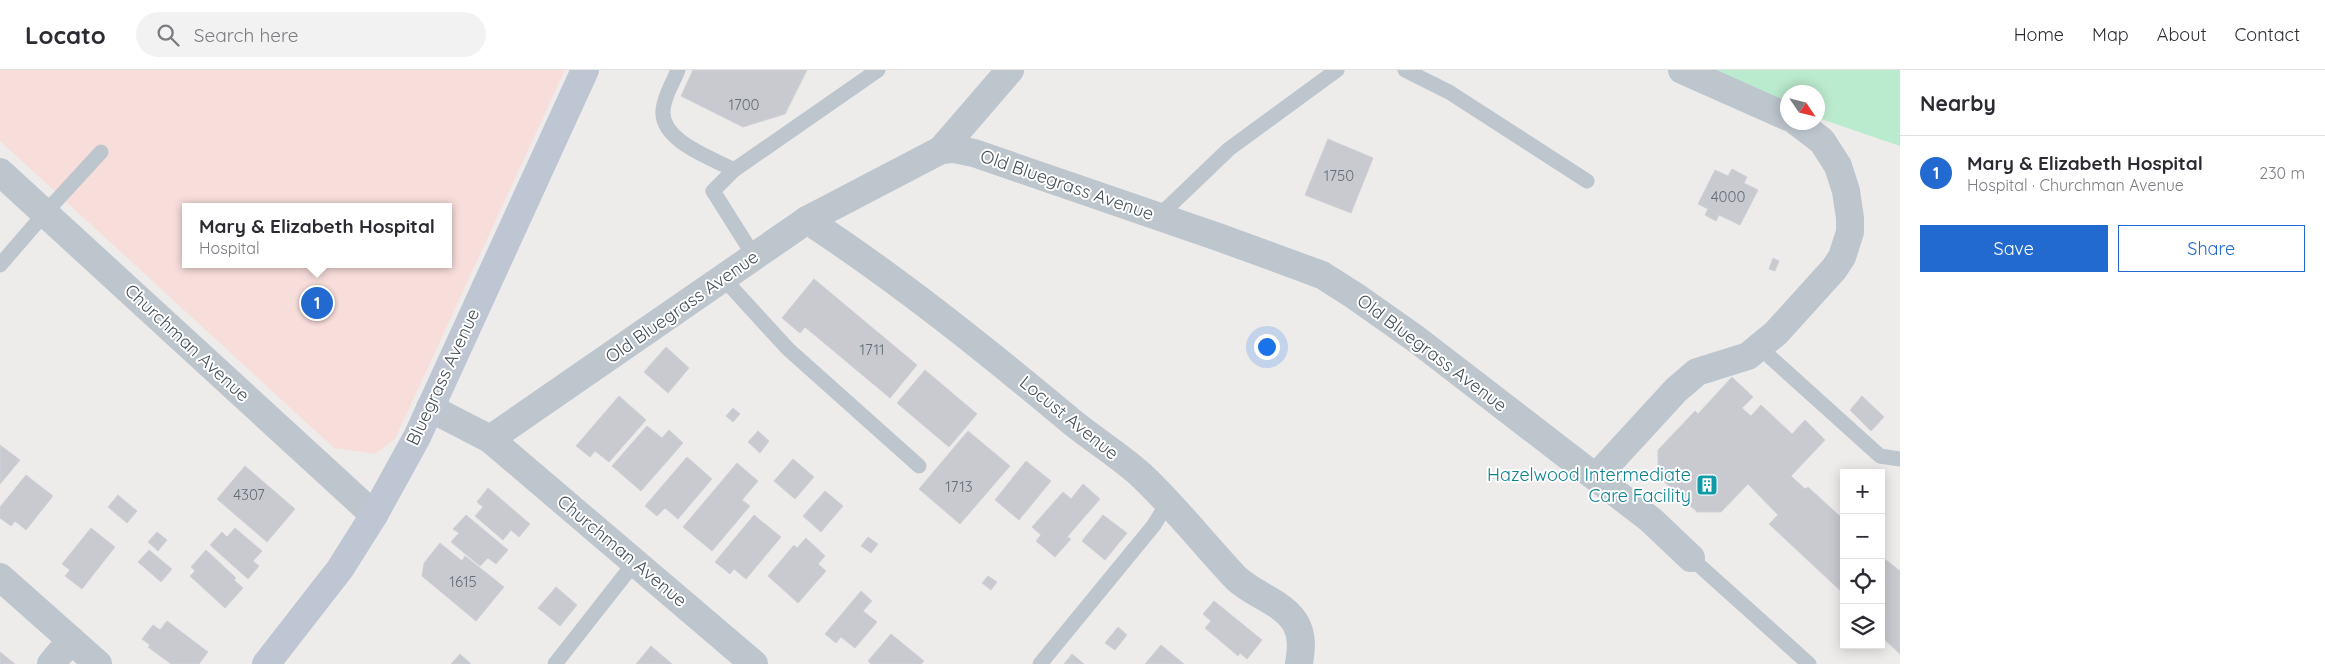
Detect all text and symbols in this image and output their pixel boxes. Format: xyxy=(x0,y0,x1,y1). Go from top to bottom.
search box xyxy=(136,12,486,57)
text: Locato xyxy=(25,20,106,50)
icon: search xyxy=(154,21,182,49)
text: Search here xyxy=(194,23,299,47)
text: Home xyxy=(2014,23,2064,46)
text: Map xyxy=(2092,23,2129,46)
text: About xyxy=(2157,23,2207,46)
text: Contact xyxy=(2235,23,2300,46)
north arrow xyxy=(1780,85,1825,130)
text: Nearby xyxy=(1920,90,1996,116)
house number: 1700 xyxy=(728,95,760,114)
street label: Old Bluegrass Avenue xyxy=(977,144,1157,225)
text: Mary & Elizabeth Hospital xyxy=(1967,151,2203,175)
text: 1 xyxy=(1933,163,1939,183)
text: 230 m xyxy=(2259,163,2305,183)
house number: 1750 xyxy=(1324,166,1354,185)
text: Hospital · Churchman Avenue xyxy=(1967,175,2184,195)
house number: 4000 xyxy=(1711,187,1745,206)
popup xyxy=(182,203,452,268)
text: Mary & Elizabeth Hospital xyxy=(199,214,435,238)
button: Save xyxy=(1920,225,2108,272)
button: Share xyxy=(2118,225,2305,272)
text: Hospital xyxy=(199,238,260,258)
street label: Old Bluegrass Avenue xyxy=(601,245,763,368)
street label: Churchman Avenue xyxy=(120,279,255,406)
pin: 1 xyxy=(301,284,333,322)
street label: Old Bluegrass Avenue xyxy=(1353,289,1512,416)
street label: Bluegrass Avenue xyxy=(401,305,484,449)
your location xyxy=(1254,334,1280,360)
house number: 1711 xyxy=(859,340,885,359)
street label: Locust Avenue xyxy=(1015,371,1124,465)
place label: Hazelwood Intermediate Care Facility xyxy=(1487,463,1691,507)
map controls xyxy=(1840,469,1885,649)
button: + xyxy=(1840,469,1885,514)
building icon: Hazelwood Intermediate Care Facility xyxy=(1695,473,1719,497)
house number: 1713 xyxy=(945,477,973,496)
house number: 4307 xyxy=(233,485,265,504)
street label: Churchman Avenue xyxy=(553,490,692,612)
button: − xyxy=(1840,514,1885,559)
button: locate xyxy=(1840,559,1885,604)
house number: 1615 xyxy=(449,572,477,591)
button: layers xyxy=(1840,604,1885,649)

